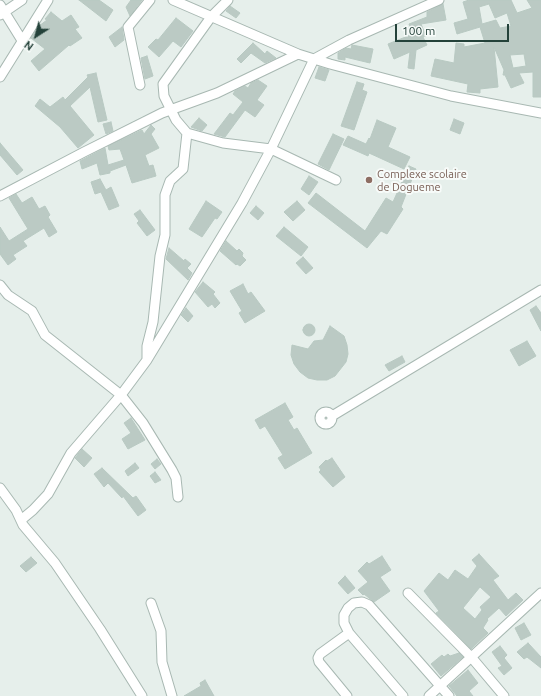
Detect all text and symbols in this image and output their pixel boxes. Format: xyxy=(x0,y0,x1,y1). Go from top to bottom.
north arrow xyxy=(16,16,56,56)
scale bar xyxy=(397,16,511,42)
text: 100 m xyxy=(402,24,435,37)
text: N xyxy=(22,38,36,53)
place label: Complexe scolaire de Dogueme xyxy=(377,167,467,193)
marker: Complexe scolaire de Dogueme xyxy=(364,175,374,185)

